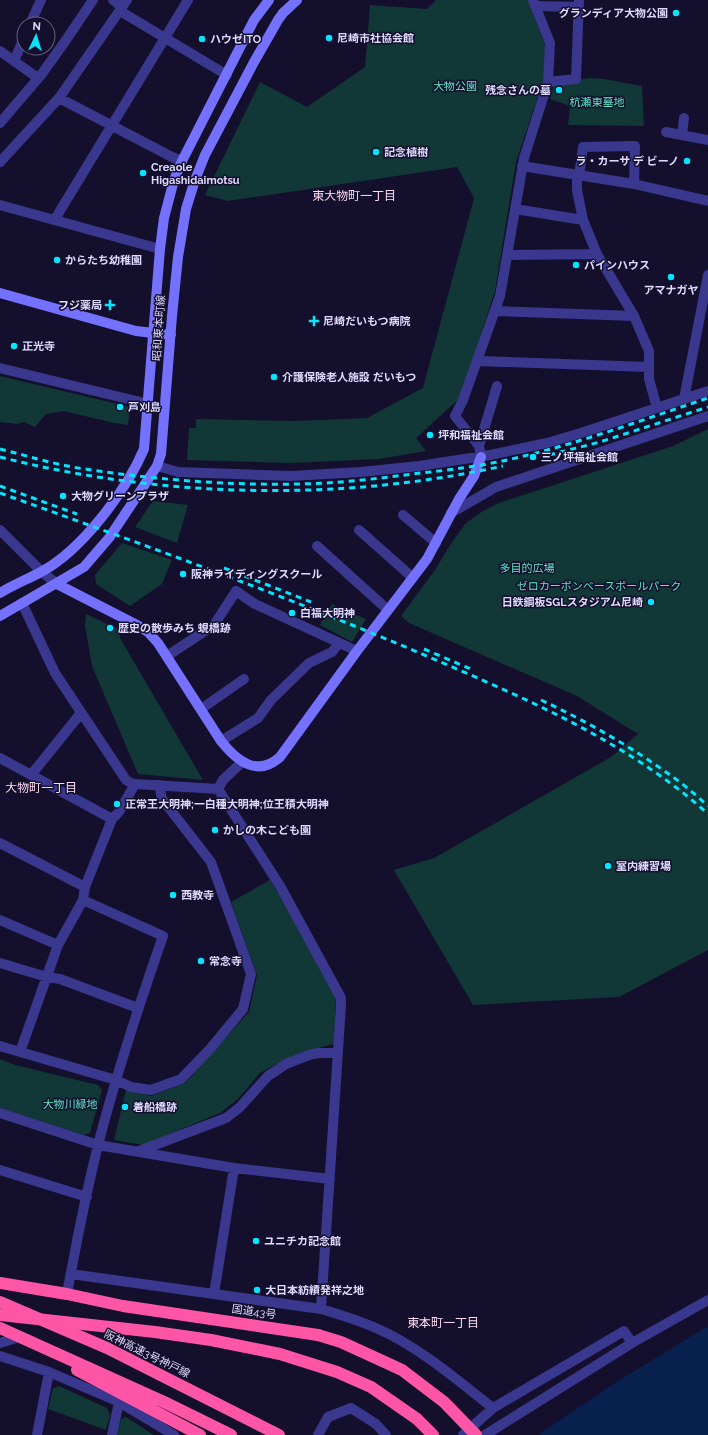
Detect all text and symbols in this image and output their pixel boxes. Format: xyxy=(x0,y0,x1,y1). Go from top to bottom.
place label: グランディア大物公園 xyxy=(559,7,668,20)
marker: グランディア大物公園 xyxy=(671,8,681,18)
north arrow xyxy=(16,16,56,56)
text: N xyxy=(32,20,41,33)
place label: 尼崎市社協会館 xyxy=(337,32,414,45)
place label: ハウゼITO xyxy=(210,33,261,46)
marker: 尼崎市社協会館 xyxy=(324,33,334,43)
marker: ハウゼITO xyxy=(197,34,207,44)
park label: 大物公園 xyxy=(433,80,477,93)
place label: 残念さんの墓 xyxy=(485,84,551,97)
marker: 残念さんの墓 xyxy=(554,85,564,95)
park label: 杭瀬東墓地 xyxy=(570,96,625,109)
place label: 記念植樹 xyxy=(384,146,428,159)
marker: 記念植樹 xyxy=(371,147,381,157)
place label: ラ・カーサ デ ビーノ xyxy=(576,155,679,168)
marker: ラ・カーサ デ ビーノ xyxy=(682,156,692,166)
place label: Creaole Higashidaimotsu xyxy=(151,161,240,187)
marker: Creaole Higashidaimotsu xyxy=(138,168,148,178)
district label: 東大物町一丁目 xyxy=(312,189,396,203)
place label: からたち幼稚園 xyxy=(65,254,142,267)
marker: からたち幼稚園 xyxy=(52,255,62,265)
place label: パインハウス xyxy=(584,259,650,272)
marker: パインハウス xyxy=(571,260,581,270)
marker: アマナガヤ xyxy=(666,272,676,282)
place label: アマナガヤ xyxy=(644,284,699,297)
street label: 昭和東本町線 xyxy=(150,295,168,361)
place label: フジ薬局 xyxy=(58,299,102,312)
marker: フジ薬局 xyxy=(105,300,115,310)
marker: 尼崎だいもつ病院 xyxy=(308,315,320,327)
place label: 尼崎だいもつ病院 xyxy=(323,315,411,328)
place label: 正光寺 xyxy=(22,340,55,353)
marker: 正光寺 xyxy=(9,341,19,351)
place label: 介護保険老人施設 だいもつ xyxy=(282,371,416,384)
marker: 介護保険老人施設 だいもつ xyxy=(269,372,279,382)
place label: 芦刈島 xyxy=(128,401,161,414)
marker: 芦刈島 xyxy=(115,402,125,412)
place label: 坪和福祉会館 xyxy=(438,429,504,442)
marker: 坪和福祉会館 xyxy=(425,430,435,440)
place label: 三ノ坪福祉会館 xyxy=(541,451,618,464)
marker: 三ノ坪福祉会館 xyxy=(528,452,538,462)
place label: 大物グリーンプラザ xyxy=(71,490,169,503)
marker: 大物グリーンプラザ xyxy=(58,491,68,501)
park label: 多目的広場 xyxy=(500,562,555,575)
place label: 阪神ライディングスクール xyxy=(191,568,322,581)
marker: 阪神ライディングスクール xyxy=(178,569,188,579)
park label: ゼロカーボンベースボールパーク xyxy=(517,580,681,593)
place label: 日鉄鋼板SGLスタジアム尼崎 xyxy=(502,596,643,609)
marker: 日鉄鋼板SGLスタジアム尼崎 xyxy=(646,597,656,607)
place label: 白福大明神 xyxy=(300,607,355,620)
marker: 白福大明神 xyxy=(287,608,297,618)
place label: 歴史の散歩みち 蜆橋跡 xyxy=(118,622,231,635)
marker: 歴史の散歩みち 蜆橋跡 xyxy=(105,623,115,633)
district label: 大物町一丁目 xyxy=(5,781,77,795)
place label: 正常王大明神;一白種大明神;位王積大明神 xyxy=(125,798,329,811)
marker: 正常王大明神;一白種大明神;位王積大明神 xyxy=(112,799,122,809)
place label: かしの木こども園 xyxy=(223,824,311,837)
marker: かしの木こども園 xyxy=(210,825,220,835)
place label: 室内練習場 xyxy=(616,860,671,873)
marker: 室内練習場 xyxy=(603,861,613,871)
place label: 西教寺 xyxy=(181,889,214,902)
marker: 西教寺 xyxy=(168,890,178,900)
place label: 常念寺 xyxy=(209,955,242,968)
marker: 常念寺 xyxy=(196,956,206,966)
park label: 大物川緑地 xyxy=(43,1098,98,1111)
place label: 着船橋跡 xyxy=(133,1101,177,1114)
marker: 着船橋跡 xyxy=(120,1102,130,1112)
place label: ユニチカ記念館 xyxy=(264,1235,341,1248)
marker: ユニチカ記念館 xyxy=(251,1236,261,1246)
place label: 大日本紡績発祥之地 xyxy=(265,1284,364,1297)
marker: 大日本紡績発祥之地 xyxy=(252,1285,262,1295)
street label: 国道43号 xyxy=(231,1302,277,1322)
district label: 東本町一丁目 xyxy=(407,1316,479,1330)
street label: 阪神高速3号神戸線 xyxy=(102,1328,192,1380)

